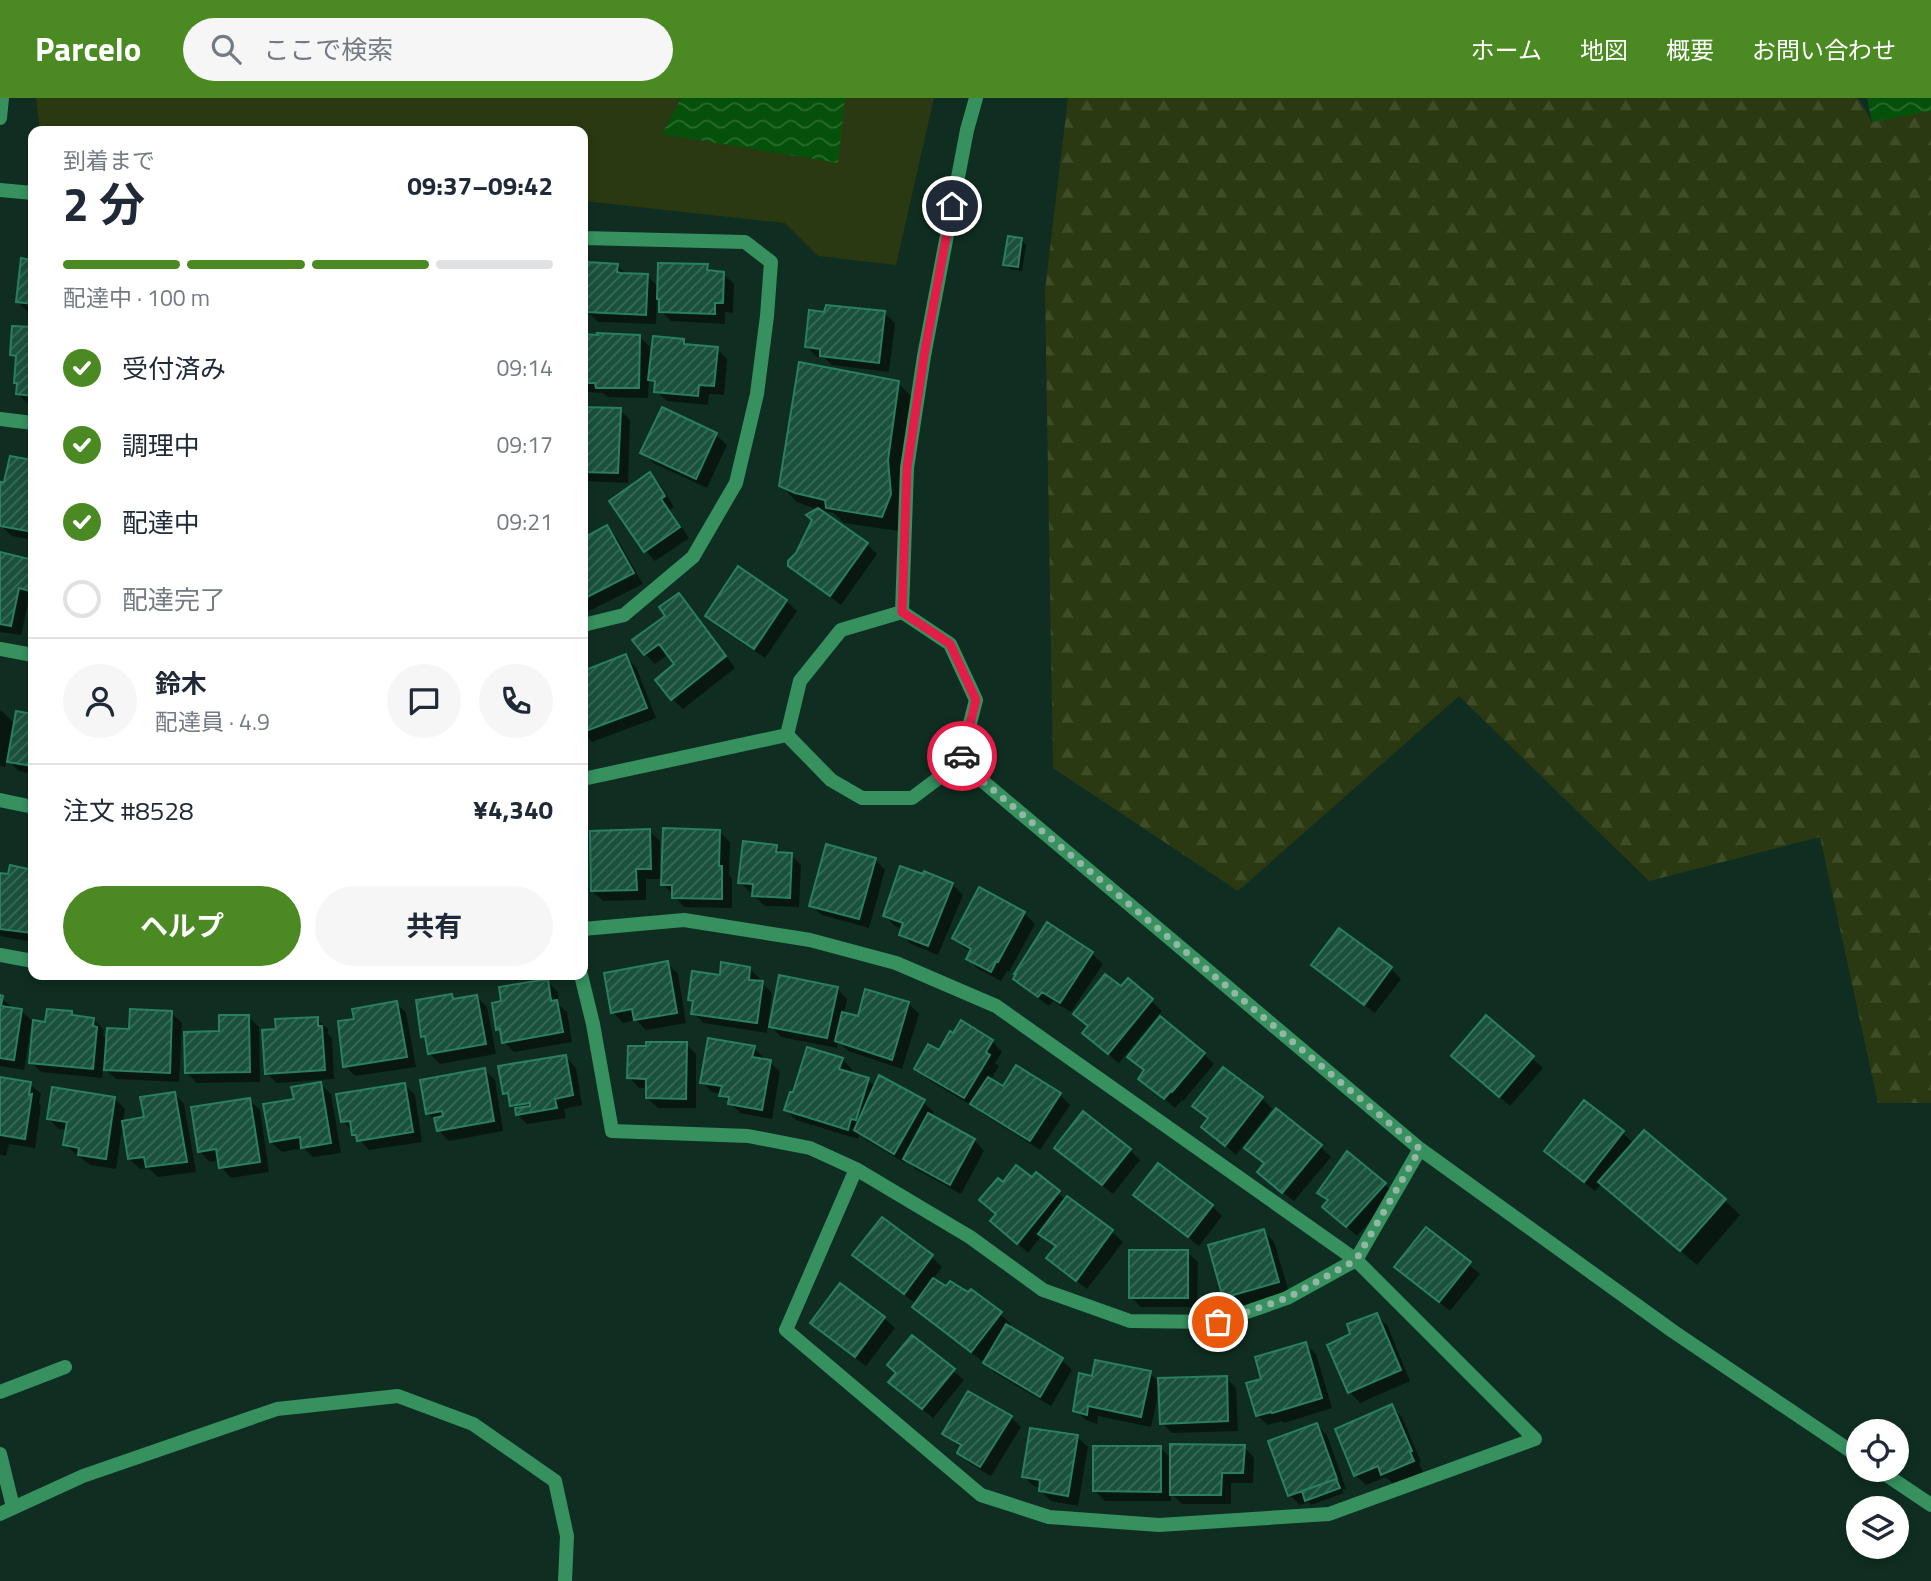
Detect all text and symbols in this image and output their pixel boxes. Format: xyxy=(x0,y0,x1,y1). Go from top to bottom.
search box xyxy=(183,18,673,81)
text: Parcelo xyxy=(35,24,141,74)
icon: search xyxy=(207,30,245,68)
text: ここで検索 xyxy=(263,30,393,69)
text: ホーム xyxy=(1471,32,1542,68)
text: 地図 xyxy=(1580,32,1628,68)
text: 概要 xyxy=(1666,32,1714,68)
text: お問い合わせ xyxy=(1752,32,1896,68)
text: 到着まで xyxy=(63,143,155,178)
text: 09:37–09:42 xyxy=(407,166,553,205)
text: 2 分 xyxy=(63,169,145,239)
pin xyxy=(922,176,982,236)
icon: home xyxy=(933,187,971,225)
text: 配達中 · 100 m xyxy=(63,280,210,315)
icon: check xyxy=(63,349,101,387)
text: 受付済み xyxy=(122,349,226,388)
text: 09:14 xyxy=(496,350,553,385)
icon: check xyxy=(63,426,101,464)
text: 調理中 xyxy=(122,426,200,465)
text: 09:17 xyxy=(496,427,553,462)
icon: check xyxy=(63,503,101,541)
text: 配達中 xyxy=(122,503,200,542)
text: 09:21 xyxy=(496,504,553,539)
text: 配達完了 xyxy=(122,580,226,619)
button: person xyxy=(63,664,137,738)
text: 鈴木 xyxy=(155,664,207,703)
button: chat xyxy=(387,664,461,738)
button: phone xyxy=(479,664,553,738)
text: 配達員 · 4.9 xyxy=(155,704,270,739)
courier xyxy=(927,721,997,791)
icon: car xyxy=(943,737,981,775)
text: ¥4,340 xyxy=(473,790,553,829)
text: 注文 #8528 xyxy=(63,791,194,830)
button: ヘルプ xyxy=(63,886,301,966)
button: 共有 xyxy=(315,886,553,966)
pin xyxy=(1188,1292,1248,1352)
icon: bag xyxy=(1199,1303,1237,1341)
map controls xyxy=(1846,1419,1909,1559)
button: locate xyxy=(1846,1419,1909,1482)
button: layers xyxy=(1846,1496,1909,1559)

